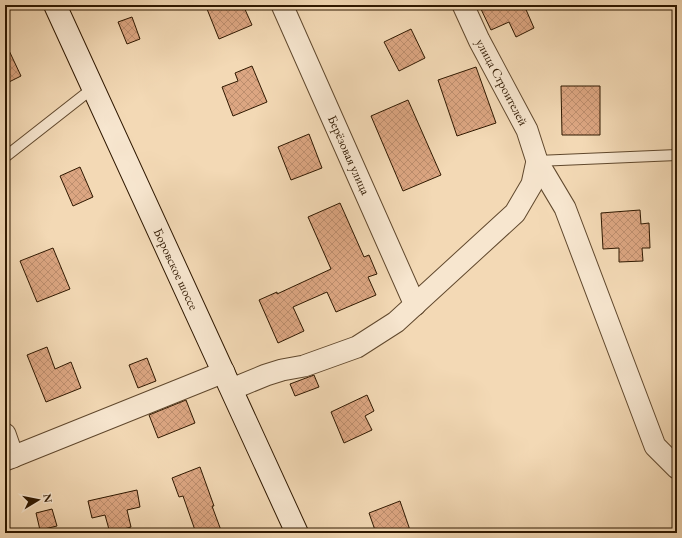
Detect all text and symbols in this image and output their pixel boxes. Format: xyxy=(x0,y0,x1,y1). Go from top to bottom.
street label: улица Строителей xyxy=(472,36,532,129)
street label: Берёзовая улица xyxy=(324,113,374,198)
street label: Боровское шоссе xyxy=(150,225,202,313)
north arrow xyxy=(18,480,58,520)
text: N xyxy=(40,493,56,504)

